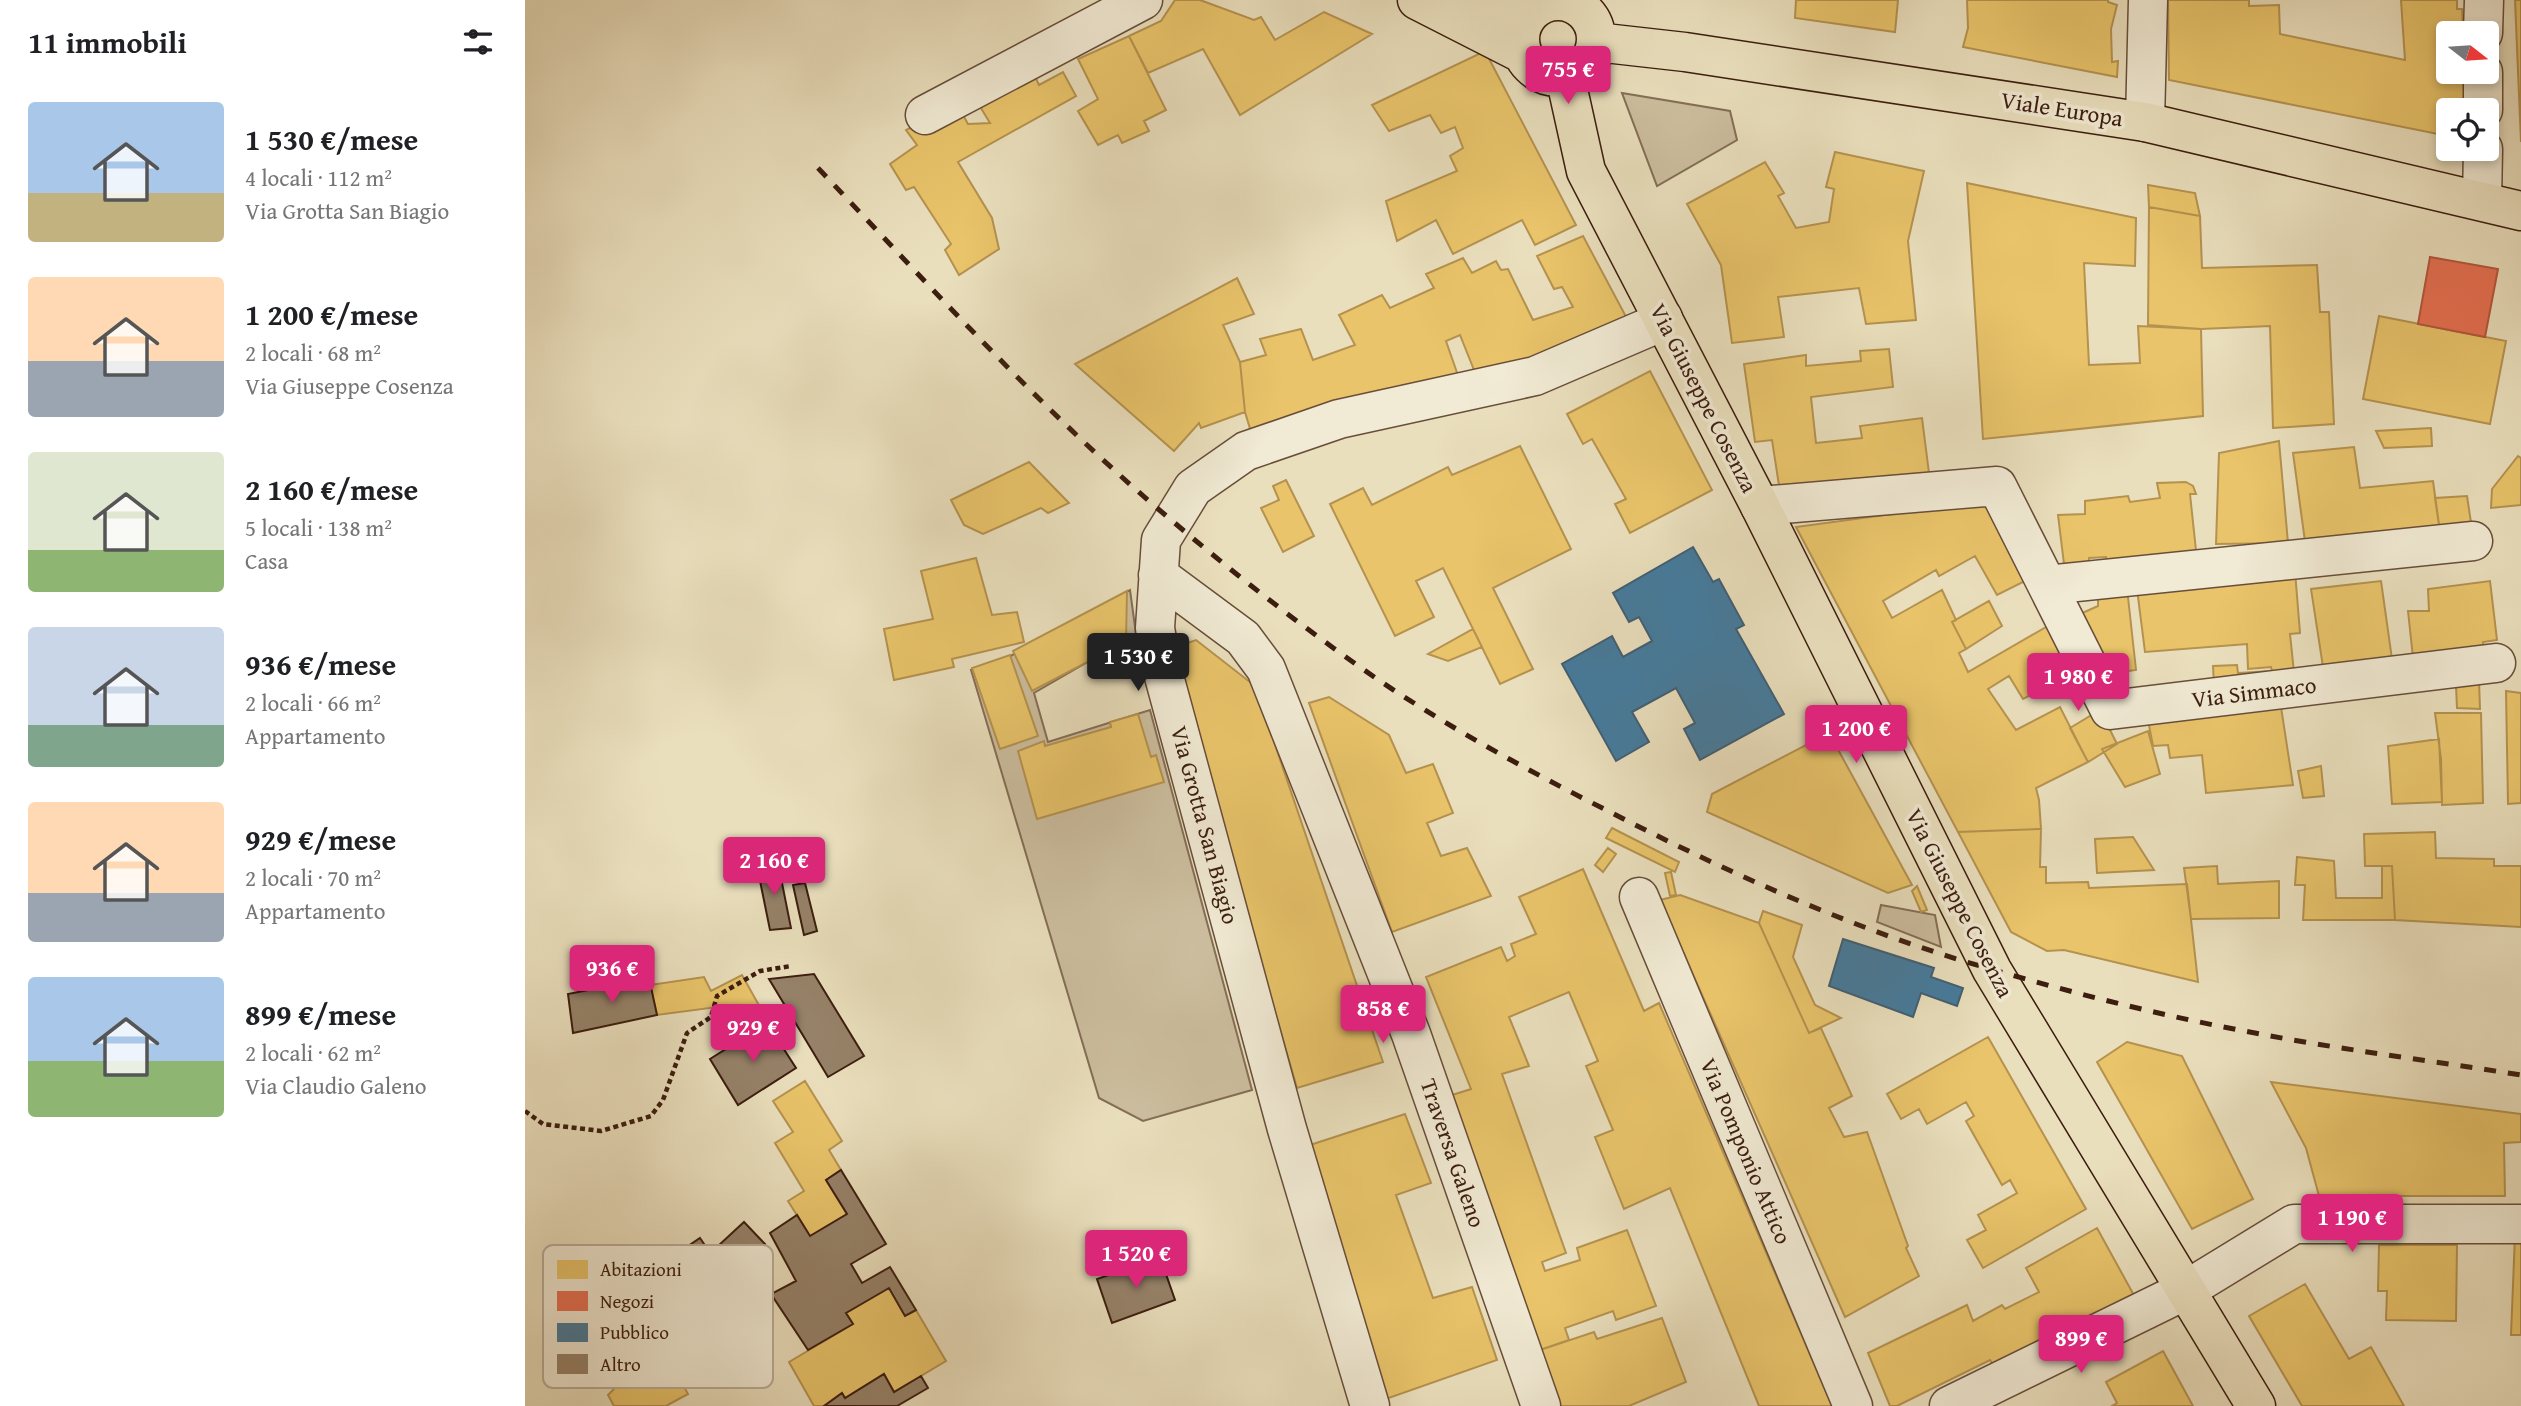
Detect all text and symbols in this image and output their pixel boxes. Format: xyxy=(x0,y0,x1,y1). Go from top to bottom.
text: 11 immobili xyxy=(28,20,187,64)
north arrow xyxy=(2436,21,2499,84)
map controls xyxy=(2436,21,2499,161)
icon: filters xyxy=(459,23,497,61)
pin: 755 € xyxy=(1519,46,1617,106)
text: 755 € xyxy=(1542,52,1594,85)
street label: Viale Europa xyxy=(1999,83,2125,134)
button: locate xyxy=(2436,98,2499,161)
text: 1 530 €/mese xyxy=(245,117,418,161)
icon: home xyxy=(84,130,168,214)
text: 4 locali · 112 m² xyxy=(245,161,392,194)
text: Via Grotta San Biagio xyxy=(245,194,449,227)
text: 1 200 €/mese xyxy=(245,292,418,336)
street label: Via Giuseppe Cosenza xyxy=(1642,297,1767,498)
icon: home xyxy=(84,305,168,389)
text: 2 locali · 68 m² xyxy=(245,336,381,369)
text: Via Giuseppe Cosenza xyxy=(245,369,454,402)
text: 2 160 €/mese xyxy=(245,467,418,511)
icon: home xyxy=(84,480,168,564)
text: 5 locali · 138 m² xyxy=(245,511,392,544)
text: Casa xyxy=(245,544,288,577)
pin: 1 530 € xyxy=(1073,634,1203,693)
text: 1 530 € xyxy=(1103,639,1173,672)
text: 936 €/mese xyxy=(245,642,396,686)
pin: 1 980 € xyxy=(2013,654,2143,713)
icon: home xyxy=(84,655,168,739)
text: 1 980 € xyxy=(2043,659,2113,692)
street label: Via Simmaco xyxy=(2190,667,2318,716)
text: 2 locali · 66 m² xyxy=(245,686,381,719)
pin: 1 200 € xyxy=(1791,706,1921,765)
text: 1 200 € xyxy=(1821,711,1891,744)
text: Appartamento xyxy=(245,719,385,752)
street label: Via Grotta San Biagio xyxy=(1163,722,1248,928)
street label: Via Giuseppe Cosenza xyxy=(1898,802,2023,1003)
text: 929 €/mese xyxy=(245,817,396,861)
icon: home xyxy=(84,830,168,914)
pin: 2 160 € xyxy=(709,838,839,897)
text: 2 160 € xyxy=(739,843,809,876)
text: 2 locali · 70 m² xyxy=(245,861,381,894)
text: Appartamento xyxy=(245,894,385,927)
pin: 936 € xyxy=(563,946,661,1005)
text: 936 € xyxy=(586,951,638,984)
pin: 858 € xyxy=(1334,986,1432,1045)
text: 858 € xyxy=(1357,991,1409,1024)
text: 899 €/mese xyxy=(245,992,396,1036)
pin: 929 € xyxy=(704,1004,802,1064)
icon: home xyxy=(84,1005,168,1089)
text: 929 € xyxy=(727,1010,779,1043)
text: 2 locali · 62 m² xyxy=(245,1036,381,1069)
street label: Via Pomponio Attico xyxy=(1692,1053,1801,1249)
text: Via Claudio Galeno xyxy=(245,1069,427,1102)
street label: Traversa Galeno xyxy=(1413,1074,1494,1232)
pin: 1 190 € xyxy=(2287,1194,2417,1254)
text: 1 190 € xyxy=(2317,1200,2387,1233)
pin: 1 520 € xyxy=(1071,1230,1201,1290)
text: 1 520 € xyxy=(1101,1236,1171,1269)
legend xyxy=(543,1245,773,1388)
text: Abitazioni xyxy=(600,1255,682,1283)
text: Negozi xyxy=(600,1287,654,1315)
pin: 899 € xyxy=(2032,1316,2130,1375)
text: Pubblico xyxy=(600,1318,669,1346)
text: 899 € xyxy=(2055,1321,2107,1354)
text: Altro xyxy=(600,1350,641,1378)

